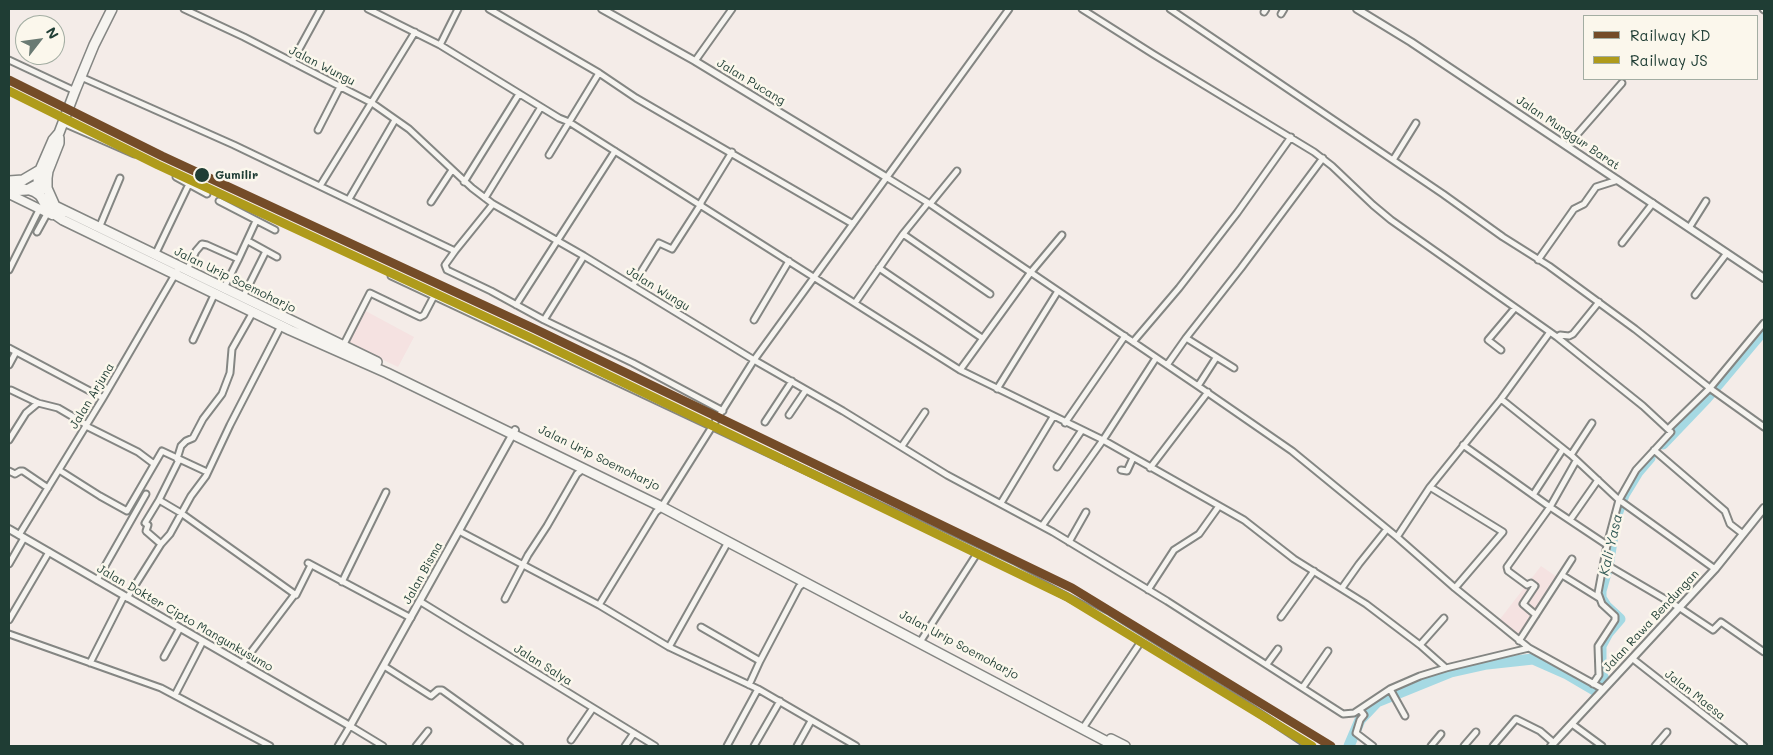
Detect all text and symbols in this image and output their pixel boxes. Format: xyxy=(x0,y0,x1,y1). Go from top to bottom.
north arrow xyxy=(15,15,65,65)
legend xyxy=(1583,15,1758,80)
text: N xyxy=(42,23,63,42)
text: Railway KD xyxy=(1630,25,1710,45)
street label: Jalan Wungu xyxy=(287,43,357,89)
text: Railway JS xyxy=(1630,50,1708,70)
street label: Jalan Pucang xyxy=(714,56,788,108)
street label: Jalan Munggur Barat xyxy=(1513,93,1623,173)
marker: Gumilir xyxy=(193,166,211,184)
place label: Gumilir xyxy=(215,168,258,182)
street label: Jalan Urip Soemoharjo xyxy=(172,244,298,316)
street label: Jalan Wungu xyxy=(624,264,692,314)
street label: Jalan Arjuna xyxy=(67,361,117,431)
street label: Jalan Urip Soemoharjo xyxy=(536,422,662,494)
water label: Kali Yasa xyxy=(1596,512,1626,578)
street label: Jalan Bisma xyxy=(400,539,446,607)
street label: Jalan Dokter Cipto Mangunkusumo xyxy=(94,561,276,675)
street label: Jalan Rawa Bendungan xyxy=(1600,567,1702,675)
street label: Jalan Urip Soemoharjo xyxy=(897,607,1021,683)
street label: Jalan Salya xyxy=(511,641,575,689)
street label: Jalan Maesa xyxy=(1662,667,1728,723)

